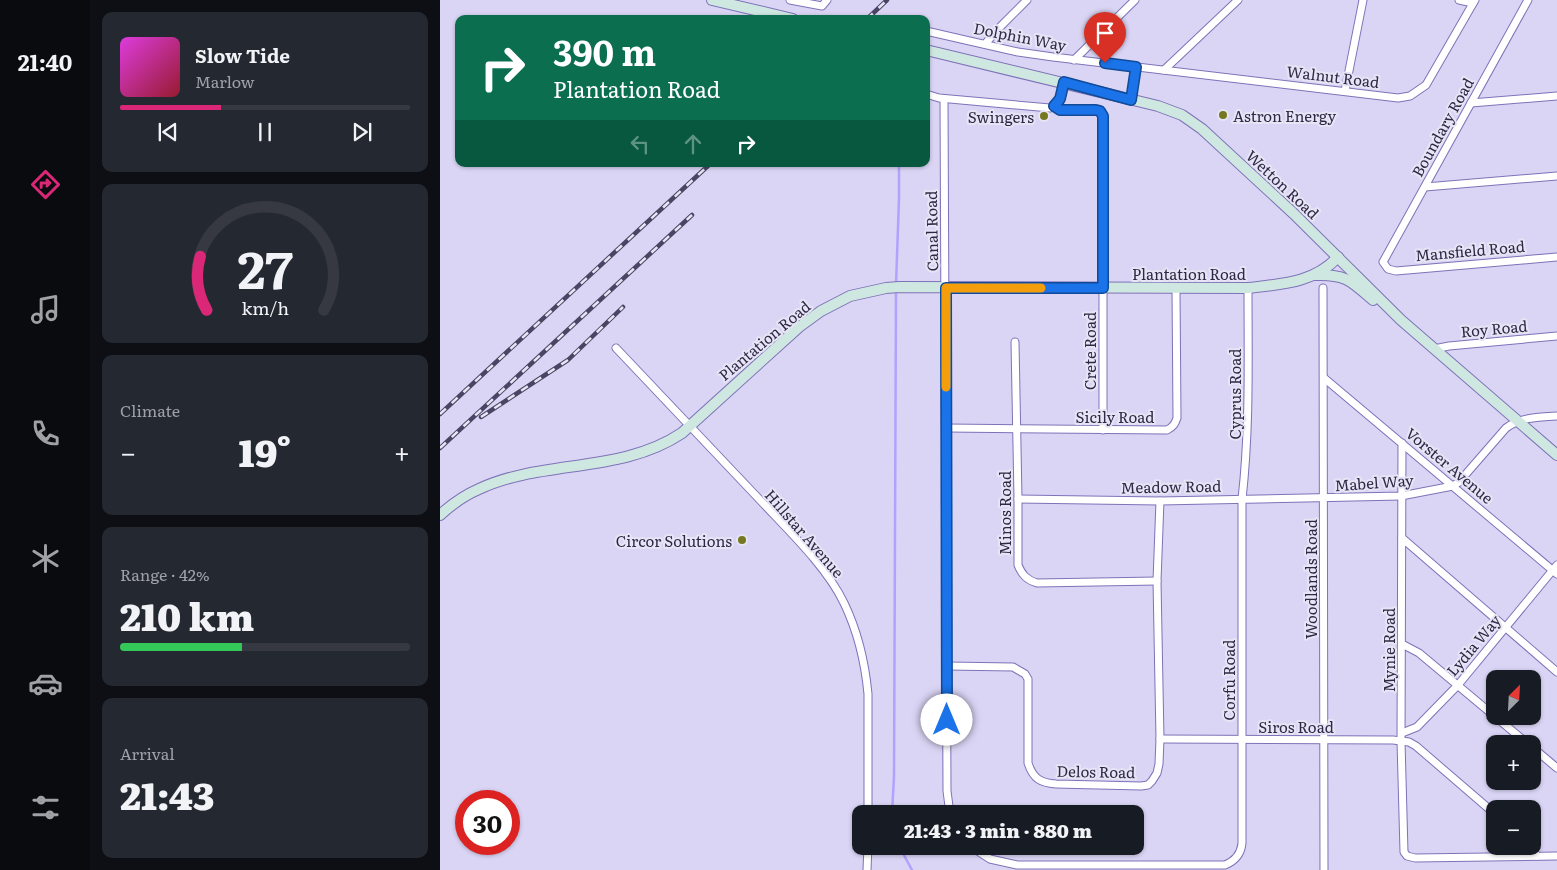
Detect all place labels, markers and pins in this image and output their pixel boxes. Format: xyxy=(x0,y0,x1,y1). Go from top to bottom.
pin xyxy=(1084,12,1126,63)
place label: Astron Energy xyxy=(1233,104,1336,127)
place label: Swingers xyxy=(968,105,1034,128)
marker: Astron Energy xyxy=(1217,109,1229,121)
marker: Swingers xyxy=(1038,110,1050,122)
place label: Circor Solutions xyxy=(616,529,732,552)
marker: Circor Solutions xyxy=(736,534,748,546)

